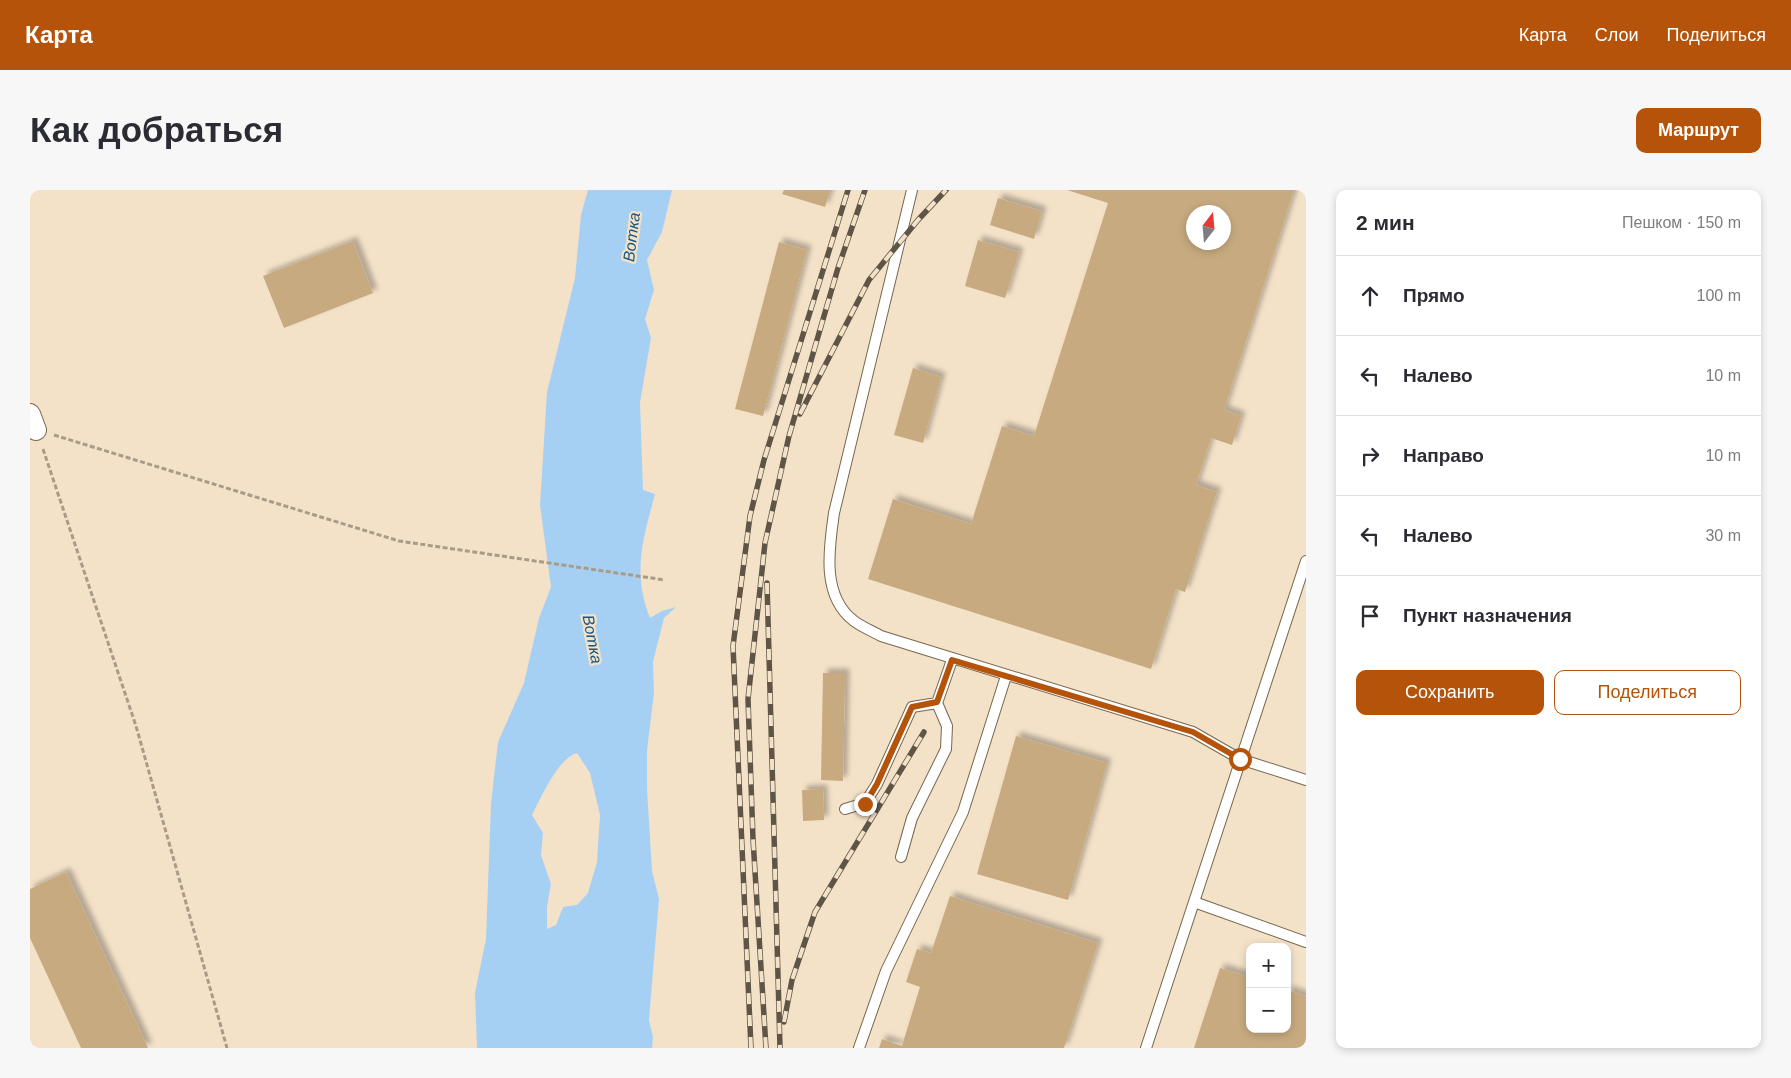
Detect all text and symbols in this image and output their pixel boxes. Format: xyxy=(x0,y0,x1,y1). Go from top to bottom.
text: Карта xyxy=(25,21,93,48)
text: Карта xyxy=(1519,25,1567,45)
text: Слои xyxy=(1595,25,1639,45)
text: Поделиться xyxy=(1667,25,1766,45)
button: Маршрут xyxy=(1636,108,1761,153)
text: Как добраться xyxy=(30,110,283,149)
north arrow xyxy=(1186,205,1231,250)
water label: Вотка xyxy=(620,211,643,263)
text: 2 мин xyxy=(1356,211,1415,234)
text: Пешком · 150 m xyxy=(1622,214,1741,231)
icon: ahead xyxy=(1356,282,1384,310)
text: Прямо xyxy=(1403,285,1465,306)
text: 100 m xyxy=(1697,287,1741,304)
icon: left xyxy=(1356,362,1384,390)
text: Налево xyxy=(1403,365,1473,386)
text: 10 m xyxy=(1705,367,1741,384)
icon: right xyxy=(1356,442,1384,470)
text: Направо xyxy=(1403,445,1484,466)
text: 10 m xyxy=(1705,447,1741,464)
icon: left xyxy=(1356,522,1384,550)
text: Налево xyxy=(1403,525,1473,546)
text: 30 m xyxy=(1705,527,1741,544)
icon: arrive xyxy=(1356,602,1384,630)
text: Пункт назначения xyxy=(1403,605,1572,626)
water label: Вотка xyxy=(579,613,606,665)
button: Сохранить xyxy=(1356,670,1544,715)
button: Поделиться xyxy=(1554,670,1741,715)
route start xyxy=(1229,748,1252,771)
route end xyxy=(854,793,877,816)
map controls xyxy=(1246,943,1291,1033)
button: + xyxy=(1246,943,1291,988)
button: − xyxy=(1246,988,1291,1033)

